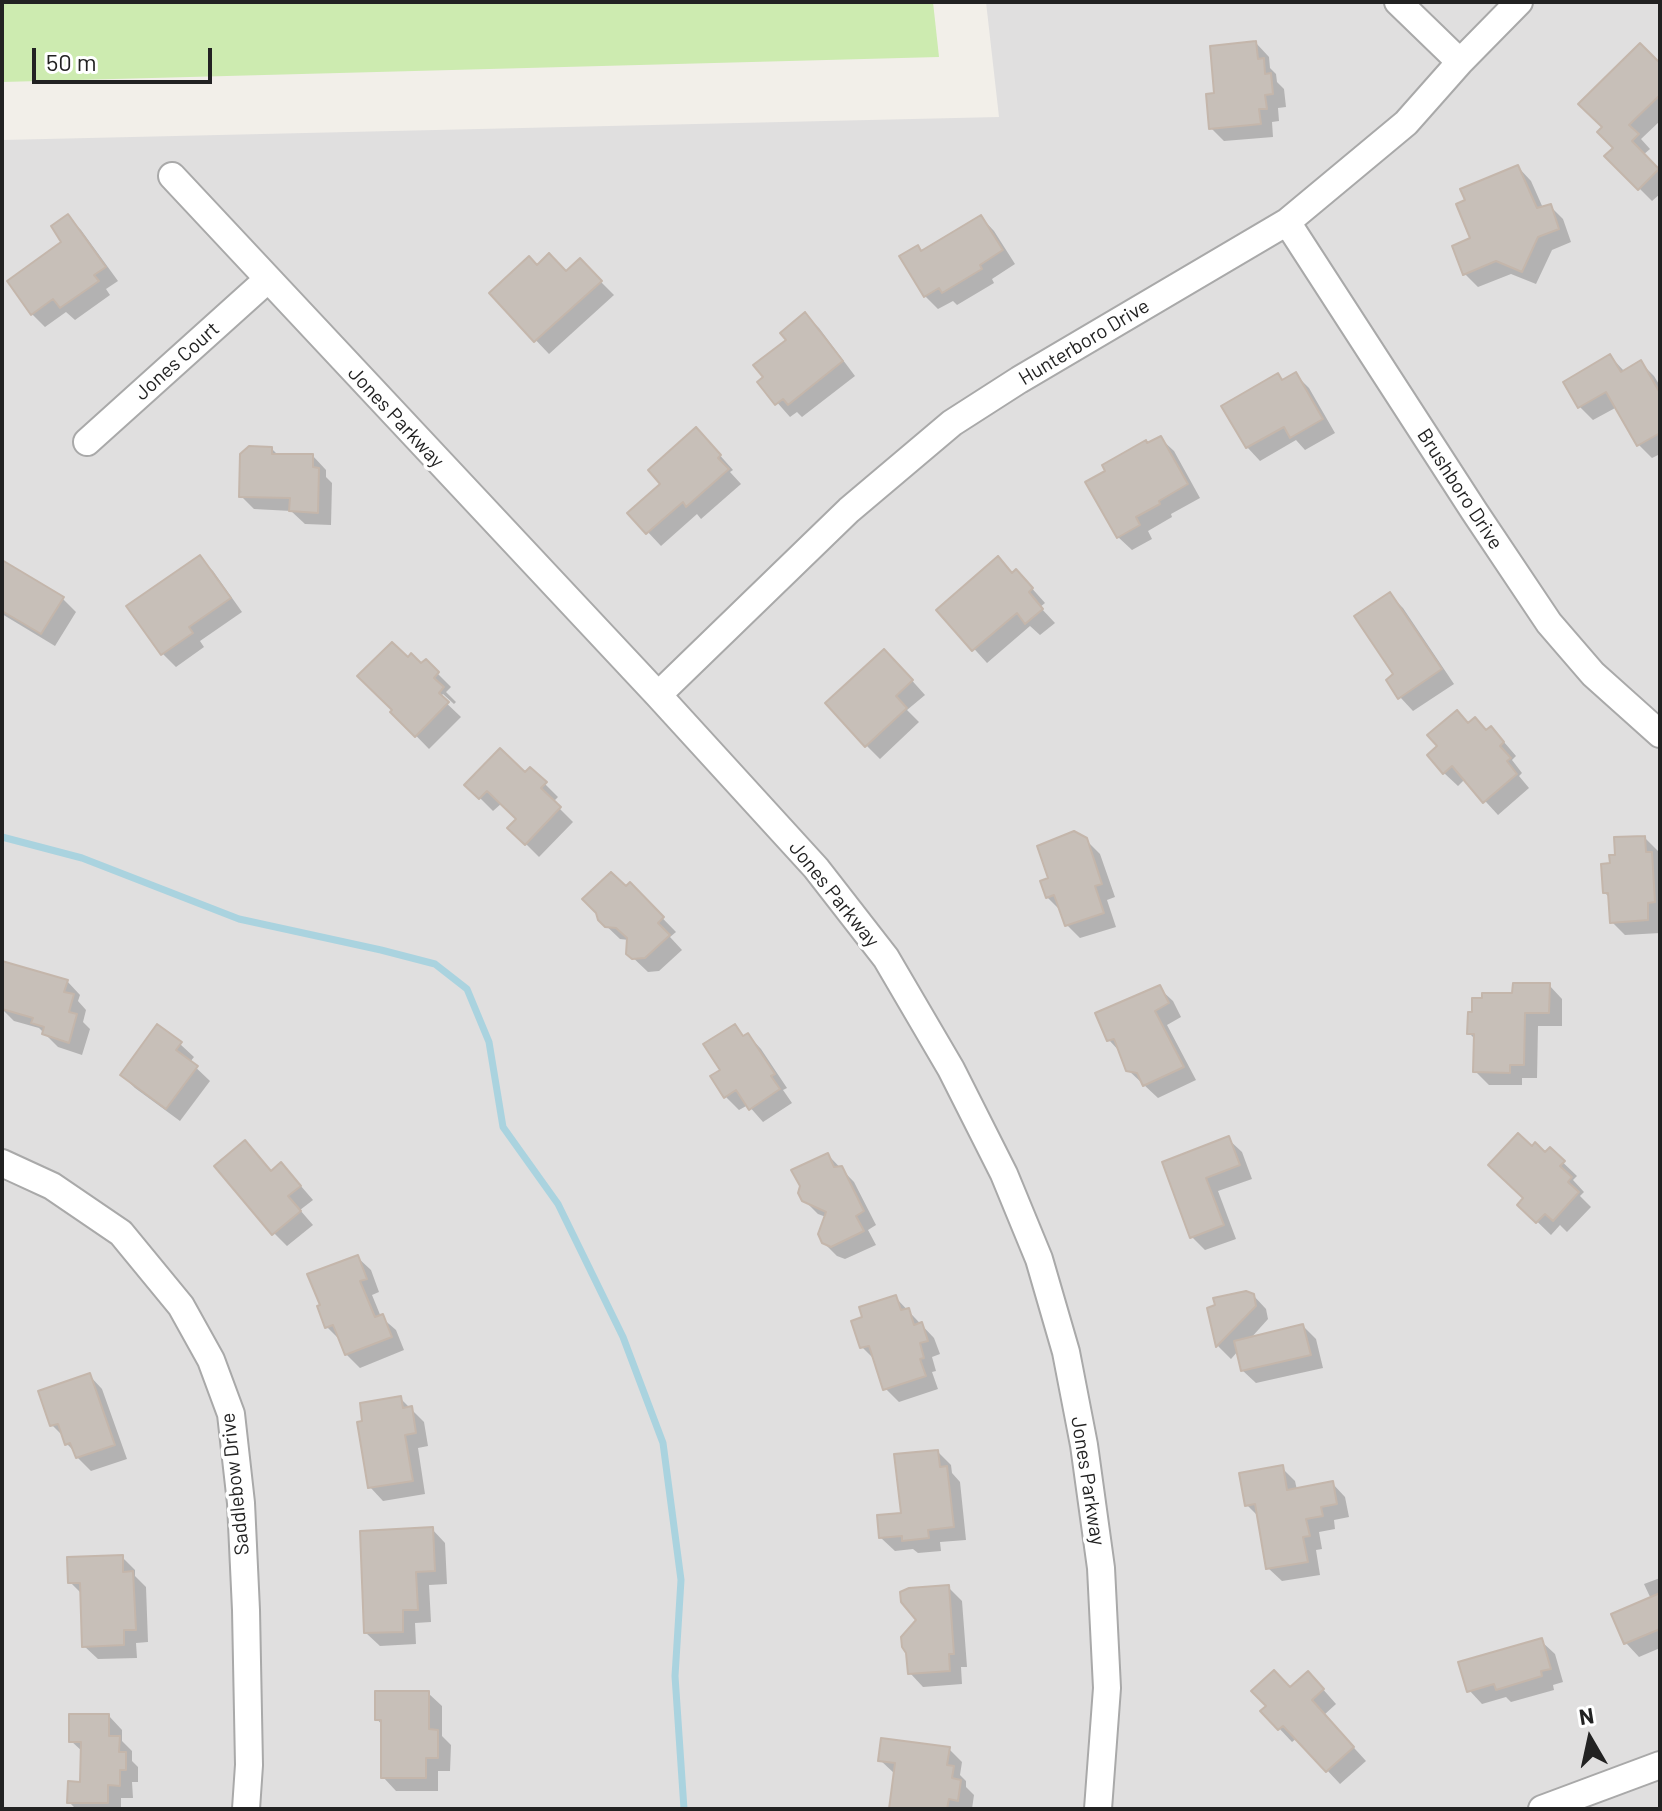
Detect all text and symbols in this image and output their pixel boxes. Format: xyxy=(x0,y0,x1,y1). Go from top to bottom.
scale bar xyxy=(36,32,216,82)
text: 50 m xyxy=(46,47,97,76)
street label: Hunterboro Drive xyxy=(1014,294,1154,390)
street label: Jones Court xyxy=(130,317,224,405)
street label: Jones Parkway xyxy=(343,361,449,473)
street label: Brushboro Drive xyxy=(1412,424,1508,554)
street label: Jones Parkway xyxy=(784,836,884,952)
street label: Saddlebow Drive xyxy=(216,1412,254,1556)
street label: Jones Parkway xyxy=(1066,1415,1110,1547)
north arrow xyxy=(1550,1699,1630,1779)
text: N xyxy=(1577,1701,1596,1729)

